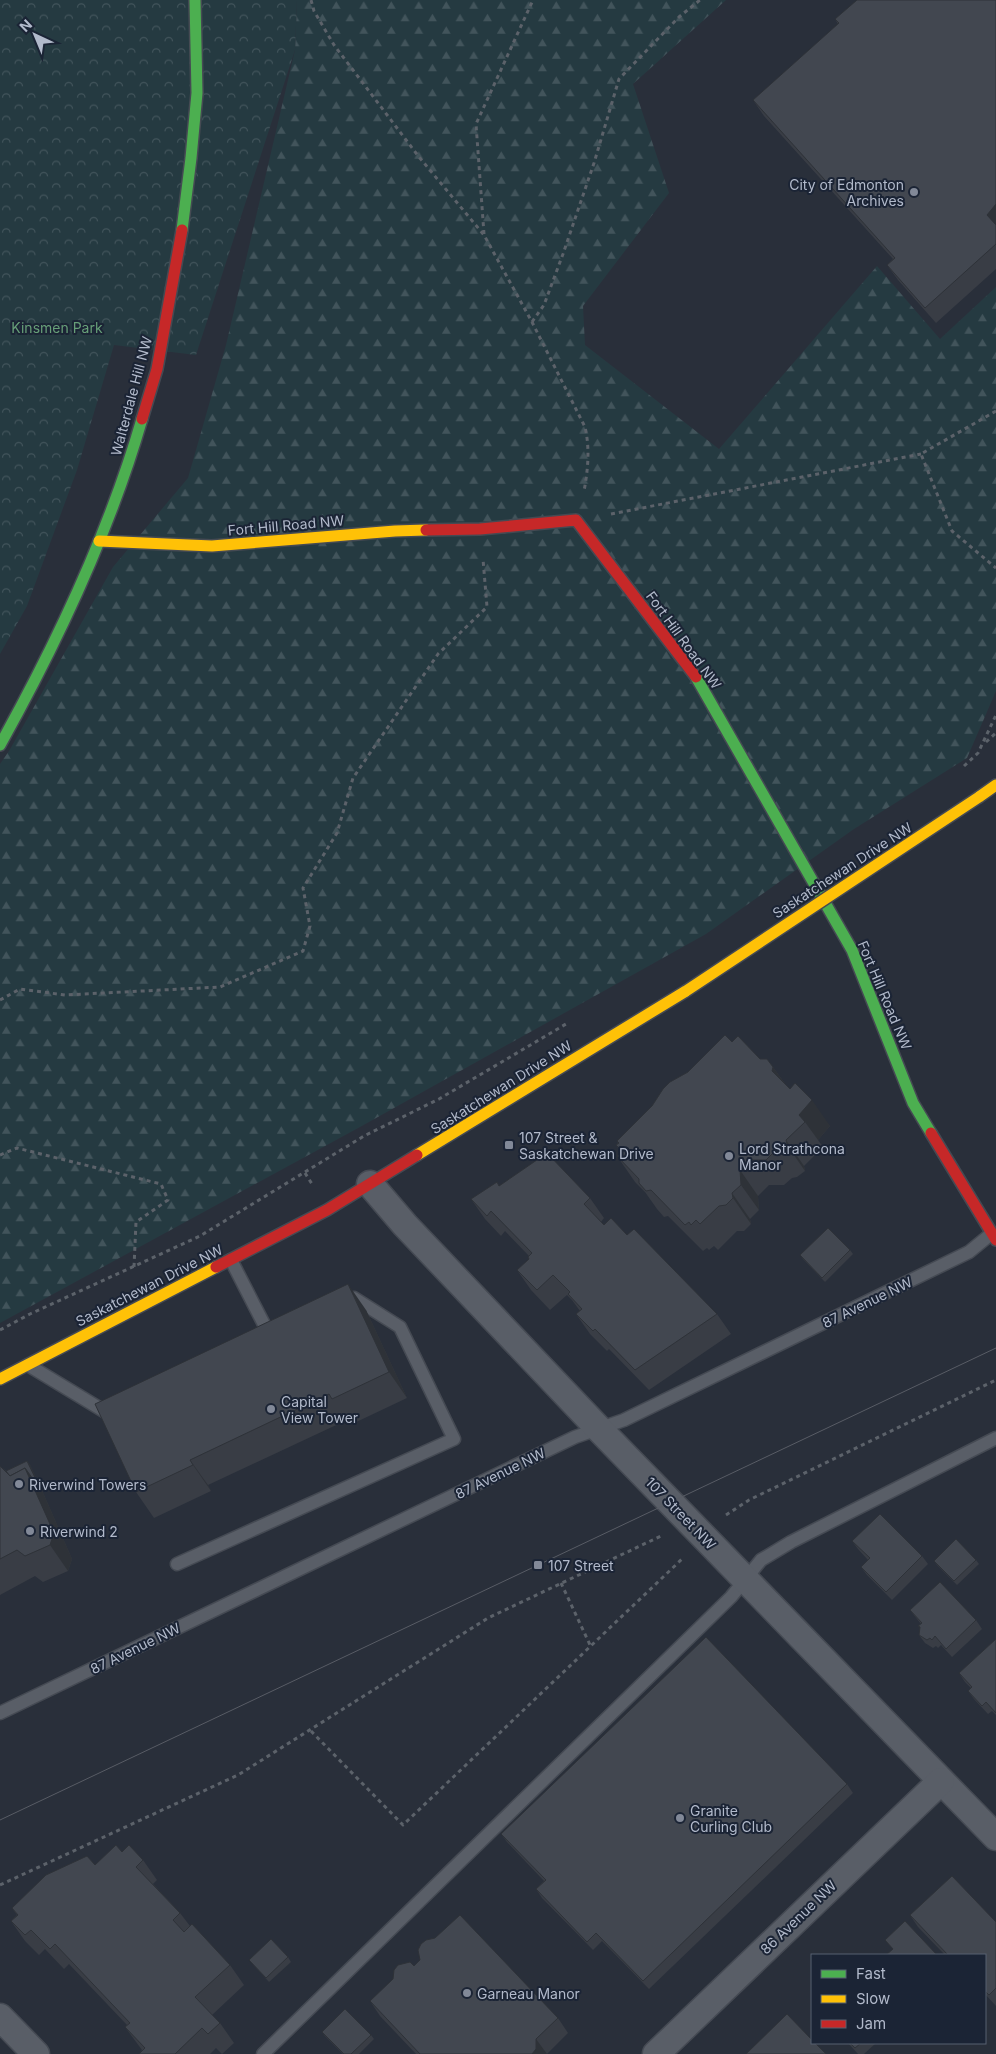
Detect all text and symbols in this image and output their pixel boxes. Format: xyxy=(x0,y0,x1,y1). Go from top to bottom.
north arrow xyxy=(10,10,60,60)
text: N xyxy=(16,15,35,35)
place label: City of Edmonton Archives xyxy=(789,176,904,209)
marker: City of Edmonton Archives xyxy=(908,186,920,198)
park label: Kinsmen Park xyxy=(11,319,103,336)
street label: Walterdale Hill NW xyxy=(107,334,155,458)
street label: Fort Hill Road NW xyxy=(227,511,345,539)
street label: Fort Hill Road NW xyxy=(643,588,725,692)
street label: Saskatchewan Drive NW xyxy=(769,818,915,922)
street label: Fort Hill Road NW xyxy=(854,938,916,1052)
street label: Saskatchewan Drive NW xyxy=(427,1037,575,1137)
place label: 107 Street & Saskatchewan Drive xyxy=(519,1129,654,1162)
marker: 107 Street & Saskatchewan Drive xyxy=(503,1139,515,1151)
place label: Lord Strathcona Manor xyxy=(739,1140,845,1173)
marker: Lord Strathcona Manor xyxy=(723,1150,735,1162)
street label: Saskatchewan Drive NW xyxy=(73,1240,226,1330)
street label: 87 Avenue NW xyxy=(819,1273,915,1331)
place label: Capital View Tower xyxy=(281,1393,358,1426)
marker: Capital View Tower xyxy=(265,1403,277,1415)
street label: 87 Avenue NW xyxy=(452,1444,548,1502)
street label: 107 Street NW xyxy=(642,1473,720,1553)
place label: Riverwind Towers xyxy=(29,1476,146,1493)
marker: Riverwind Towers xyxy=(13,1478,25,1490)
place label: Riverwind 2 xyxy=(40,1523,118,1540)
marker: Riverwind 2 xyxy=(24,1525,36,1537)
place label: 107 Street xyxy=(548,1557,614,1574)
marker: 107 Street xyxy=(532,1559,544,1571)
street label: 87 Avenue NW xyxy=(87,1619,183,1677)
place label: Granite Curling Club xyxy=(690,1802,772,1835)
marker: Granite Curling Club xyxy=(674,1812,686,1824)
street label: 86 Avenue NW xyxy=(757,1876,840,1957)
legend xyxy=(811,1954,986,2044)
text: Fast xyxy=(856,1964,886,1983)
place label: Garneau Manor xyxy=(477,1985,580,2002)
marker: Garneau Manor xyxy=(461,1987,473,1999)
text: Slow xyxy=(856,1989,890,2008)
text: Jam xyxy=(856,2014,886,2033)

